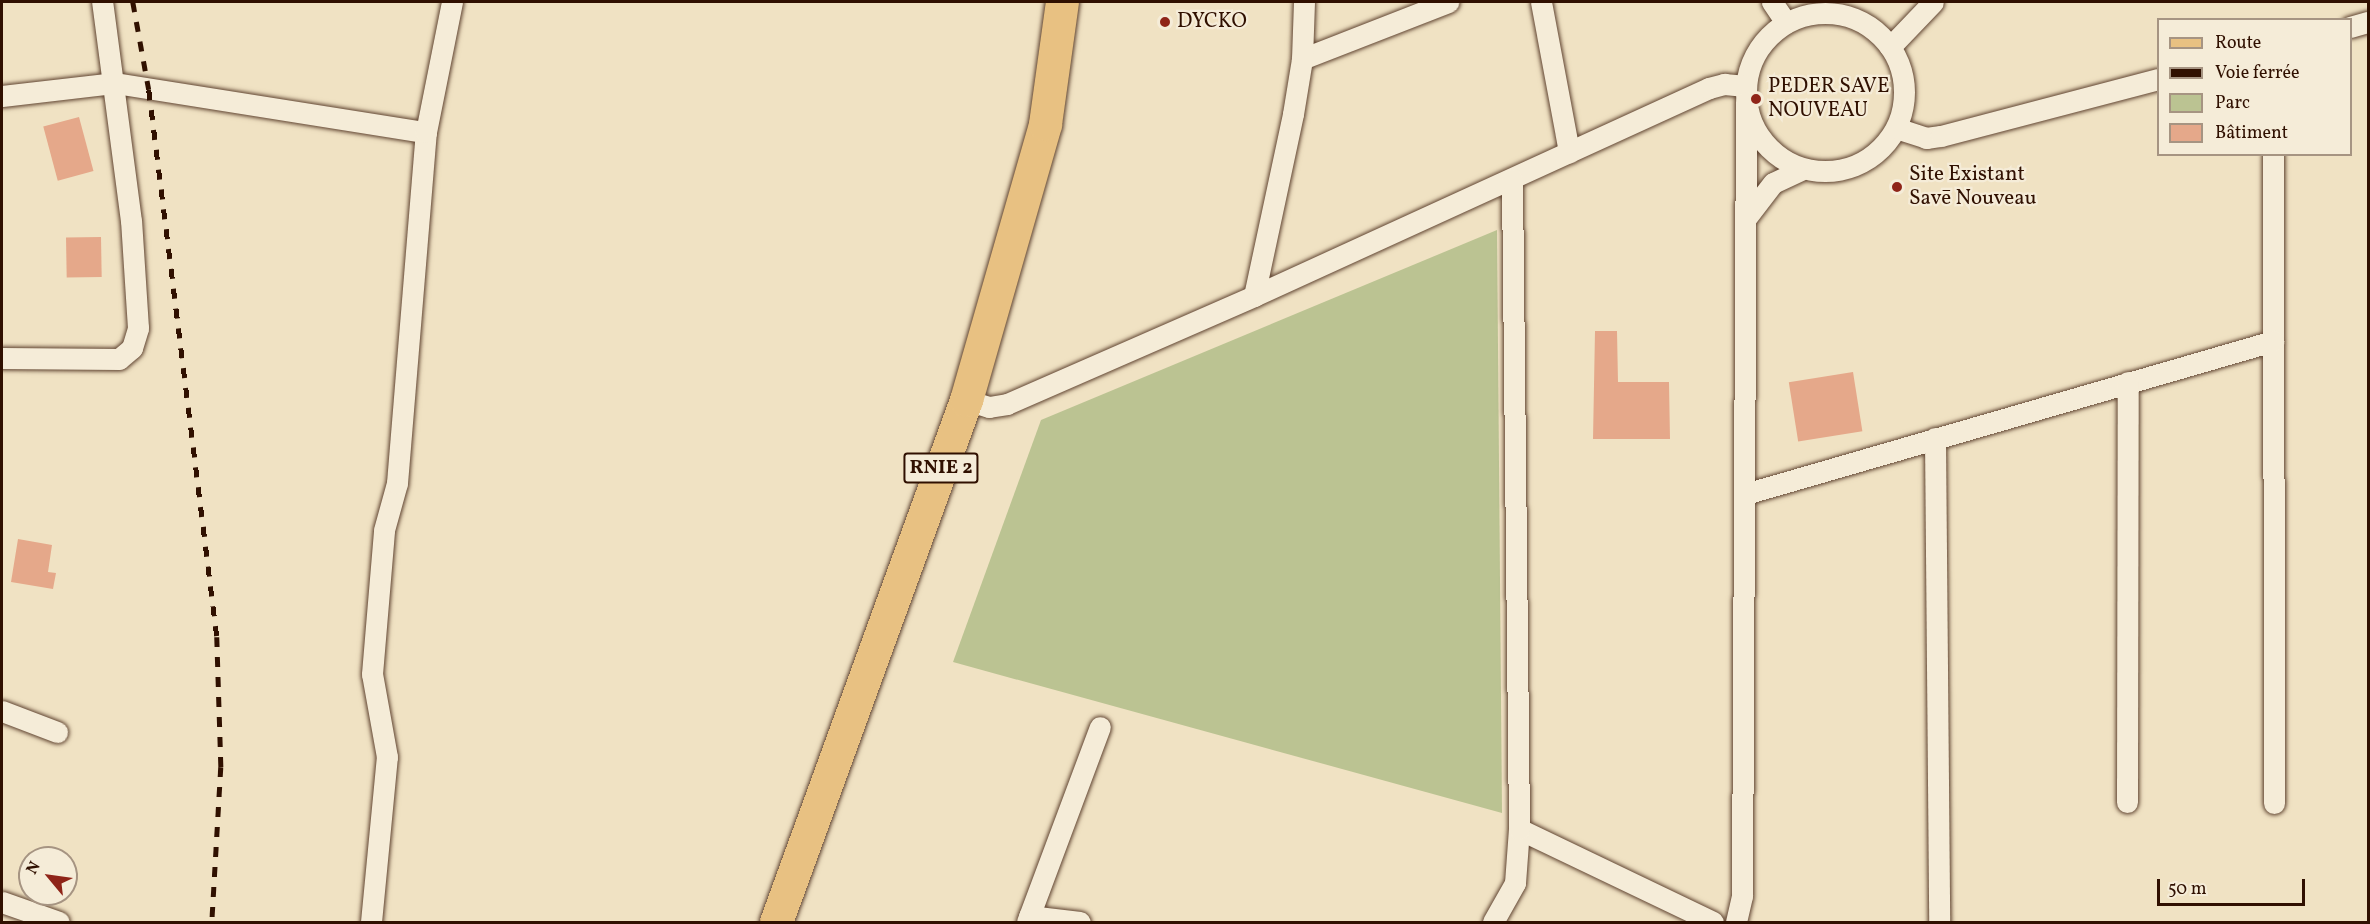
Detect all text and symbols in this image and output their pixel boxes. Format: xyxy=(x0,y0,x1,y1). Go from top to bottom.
place label: DYCKO xyxy=(1177,9,1247,35)
marker: DYCKO xyxy=(1158,15,1172,29)
legend xyxy=(2157,18,2352,156)
text: Route xyxy=(2215,31,2261,56)
text: Voie ferrée xyxy=(2215,61,2300,86)
place label: PEDER SAVE NOUVEAU xyxy=(1768,74,1890,124)
text: Parc xyxy=(2215,91,2250,116)
marker: PEDER SAVE NOUVEAU xyxy=(1749,92,1763,106)
text: Bâtiment xyxy=(2215,121,2288,146)
place label: Site Existant Savē Nouveau xyxy=(1909,162,2037,212)
marker: Site Existant Savē Nouveau xyxy=(1890,180,1904,194)
road number: RNIE 2 xyxy=(902,451,980,485)
north arrow xyxy=(18,846,78,906)
text: N xyxy=(22,858,46,879)
scale bar xyxy=(2160,867,2308,905)
text: 50 m xyxy=(2168,877,2207,902)

